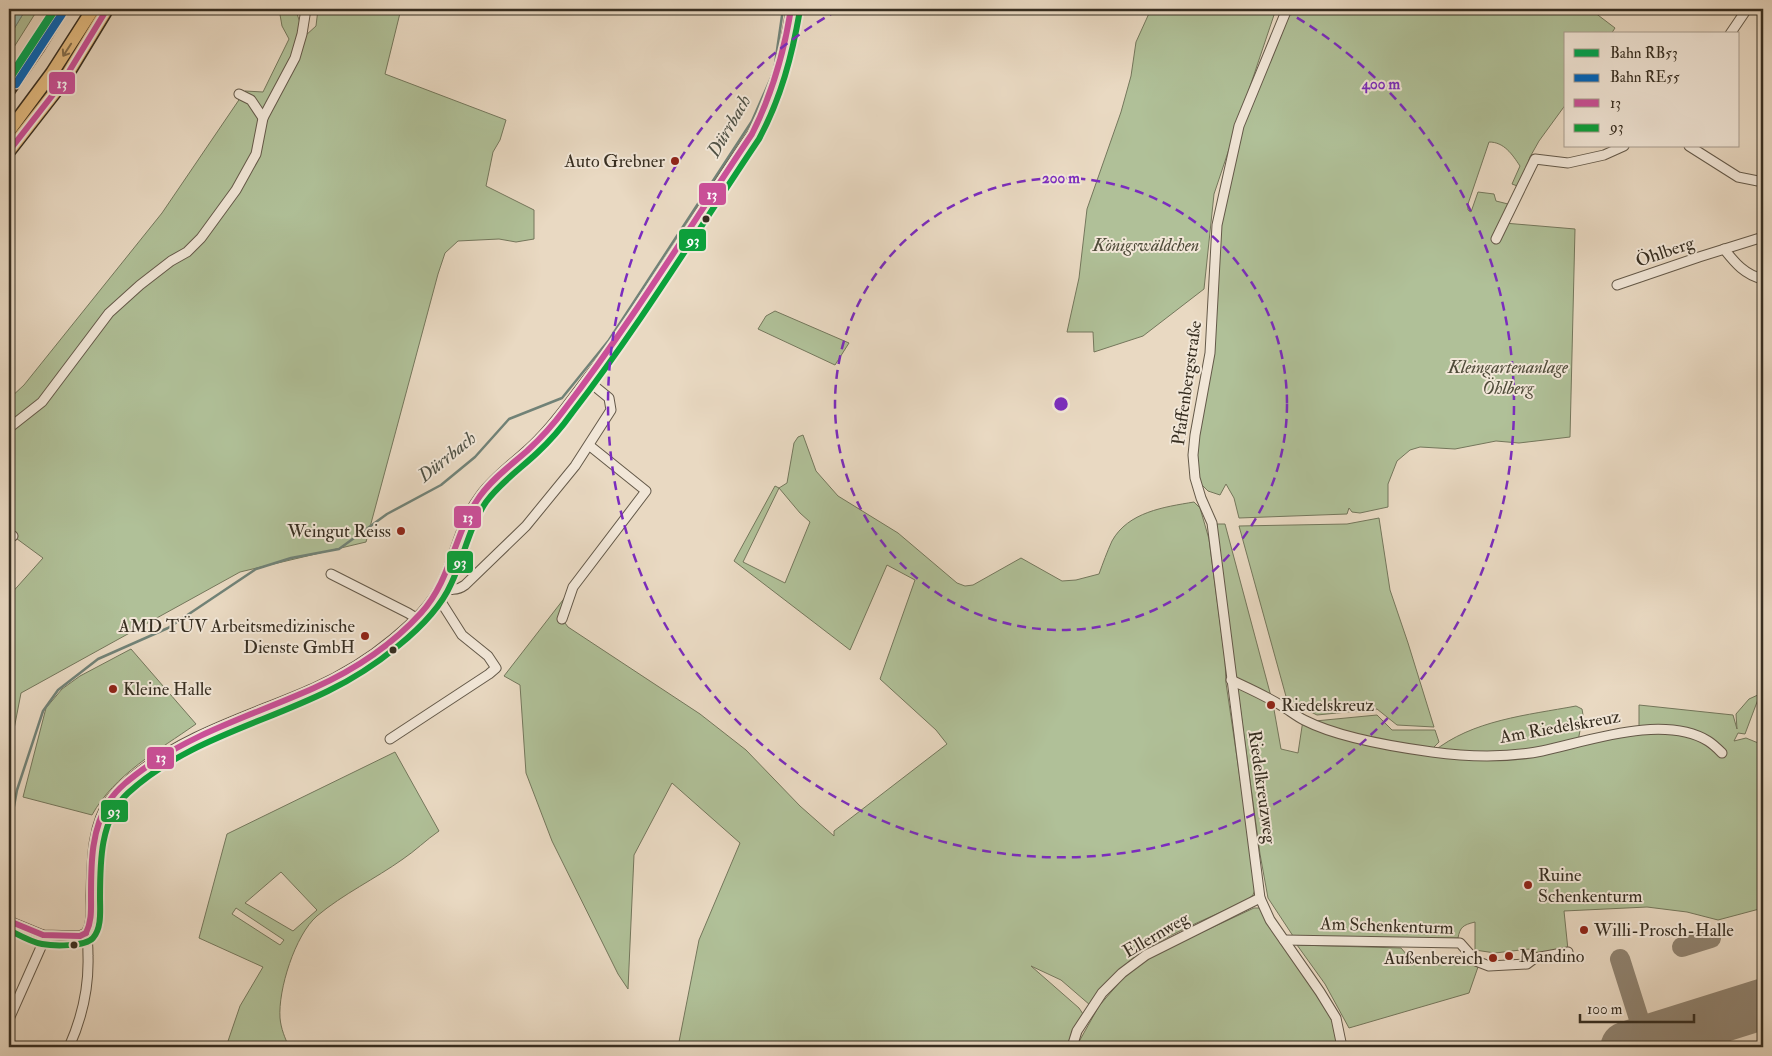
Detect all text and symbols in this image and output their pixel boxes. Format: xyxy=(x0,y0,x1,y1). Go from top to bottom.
legend xyxy=(1564,32,1740,148)
one-way arrow xyxy=(62,43,72,57)
text: Bahn RB53 xyxy=(1610,44,1678,63)
text: Bahn RE55 xyxy=(1610,68,1680,87)
line badge: 13 xyxy=(48,71,76,95)
text: 13 xyxy=(57,75,67,92)
text: 400 m xyxy=(1361,75,1400,94)
water label: Dürrbach xyxy=(701,90,756,162)
text: 13 xyxy=(1610,94,1621,113)
text: 93 xyxy=(1609,118,1623,137)
place label: Auto Grebner xyxy=(564,150,665,173)
marker: Auto Grebner xyxy=(669,155,681,167)
text: 200 m xyxy=(1042,169,1080,188)
line badge: 13 xyxy=(698,182,727,206)
text: 13 xyxy=(707,186,717,203)
unlabelled marker xyxy=(701,214,711,224)
line badge: 93 xyxy=(678,228,707,252)
street label: Öhlberg xyxy=(1633,231,1698,273)
text: 93 xyxy=(685,232,699,249)
park label: Königswäldchen xyxy=(1092,234,1199,257)
street label: Pfaffenbergstraße xyxy=(1167,319,1207,447)
park label: Kleingartenanlage Öhlberg xyxy=(1447,356,1569,400)
centre of rings xyxy=(1052,395,1070,413)
water label: Dürrbach xyxy=(412,426,481,488)
line badge: 13 xyxy=(453,505,482,529)
text: 13 xyxy=(463,509,473,526)
place label: Weingut Reiss xyxy=(286,520,391,543)
marker: Weingut Reiss xyxy=(395,525,407,537)
line badge: 93 xyxy=(446,550,474,574)
text: 93 xyxy=(452,554,466,571)
place label: AMD TÜV Arbeitsmedizinische Dienste GmbH xyxy=(118,615,355,659)
marker: AMD TÜV Arbeitsmedizinische Dienste GmbH xyxy=(359,630,371,642)
unlabelled marker xyxy=(388,645,398,655)
place label: Kleine Halle xyxy=(123,678,212,701)
marker: Kleine Halle xyxy=(107,683,119,695)
place label: Riedelskreuz xyxy=(1281,694,1374,717)
marker: Riedelskreuz xyxy=(1265,699,1277,711)
street label: Am Riedelskreuz xyxy=(1497,705,1622,749)
street label: Riedelkreuzweg xyxy=(1243,729,1281,846)
line badge: 13 xyxy=(146,746,175,770)
text: 13 xyxy=(156,749,166,766)
line badge: 93 xyxy=(100,799,129,823)
text: 93 xyxy=(106,803,120,820)
place label: Ruine Schenkenturm xyxy=(1538,864,1642,908)
marker: Ruine Schenkenturm xyxy=(1522,879,1534,891)
street label: Ellernweg xyxy=(1119,906,1194,963)
street label: Am Schenkenturm xyxy=(1319,912,1454,940)
place label: Willi-Prosch-Halle xyxy=(1593,919,1734,942)
marker: Willi-Prosch-Halle xyxy=(1578,924,1590,936)
unlabelled marker xyxy=(69,940,79,950)
place label: Mandino xyxy=(1519,945,1585,968)
place label: Außenbereich xyxy=(1383,947,1484,970)
marker: Mandino xyxy=(1503,950,1515,962)
marker: Außenbereich xyxy=(1487,952,1499,964)
scale bar xyxy=(1580,991,1693,1023)
text: 100 m xyxy=(1587,1000,1623,1019)

